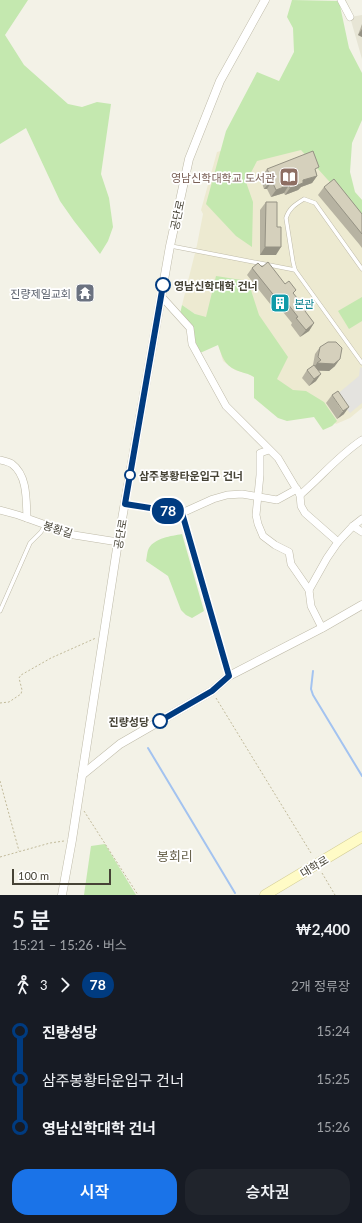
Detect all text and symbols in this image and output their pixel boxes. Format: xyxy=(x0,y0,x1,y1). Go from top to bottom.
library icon: 영남신학대학교 도서관 xyxy=(278,166,300,188)
place label: 영남신학대학교 도서관 xyxy=(171,171,275,184)
street label: 공단로 xyxy=(167,199,187,231)
marker: 영남신학대학 건너 xyxy=(155,277,171,293)
place label: 영남신학대학 건너 xyxy=(174,279,258,292)
temple icon: 진량제일교회 xyxy=(74,282,96,304)
place label: 진량제일교회 xyxy=(10,287,71,300)
building icon: 본관 xyxy=(269,292,291,314)
place label: 본관 xyxy=(294,297,314,310)
marker: 삼주봉황타운입구 건너 xyxy=(124,469,136,481)
place label: 삼주봉황타운입구 건너 xyxy=(139,469,243,482)
line badge: 78 xyxy=(150,498,186,524)
text: 78 xyxy=(160,502,176,519)
street label: 봉황길 xyxy=(42,518,74,540)
street label: 공단로 xyxy=(111,518,129,550)
marker: 진량성당 xyxy=(152,713,168,729)
place label: 진량성당 xyxy=(109,715,149,728)
district label: 봉회리 xyxy=(157,848,193,864)
street label: 대학로 xyxy=(298,853,330,879)
scale bar xyxy=(12,867,111,886)
text: 100 m xyxy=(18,869,49,882)
text: 5 분 xyxy=(12,906,50,933)
text: ₩2,400 xyxy=(295,920,350,938)
text: 15:21 – 15:26 · 버스 xyxy=(12,937,127,953)
icon: walk xyxy=(12,974,34,996)
icon: forward xyxy=(54,974,76,996)
text: 78 xyxy=(90,976,106,993)
text: 3 xyxy=(40,977,48,993)
text: 2개 정류장 xyxy=(291,978,350,994)
text: 진량성당 xyxy=(42,1023,97,1041)
text: 15:24 xyxy=(317,1023,350,1039)
text: 삼주봉황타운입구 건너 xyxy=(42,1071,184,1089)
text: 15:25 xyxy=(317,1071,350,1087)
text: 영남신학대학 건너 xyxy=(42,1119,156,1137)
text: 15:26 xyxy=(317,1119,350,1135)
button: 시작 xyxy=(12,1169,177,1215)
button: 승차권 xyxy=(185,1169,350,1215)

